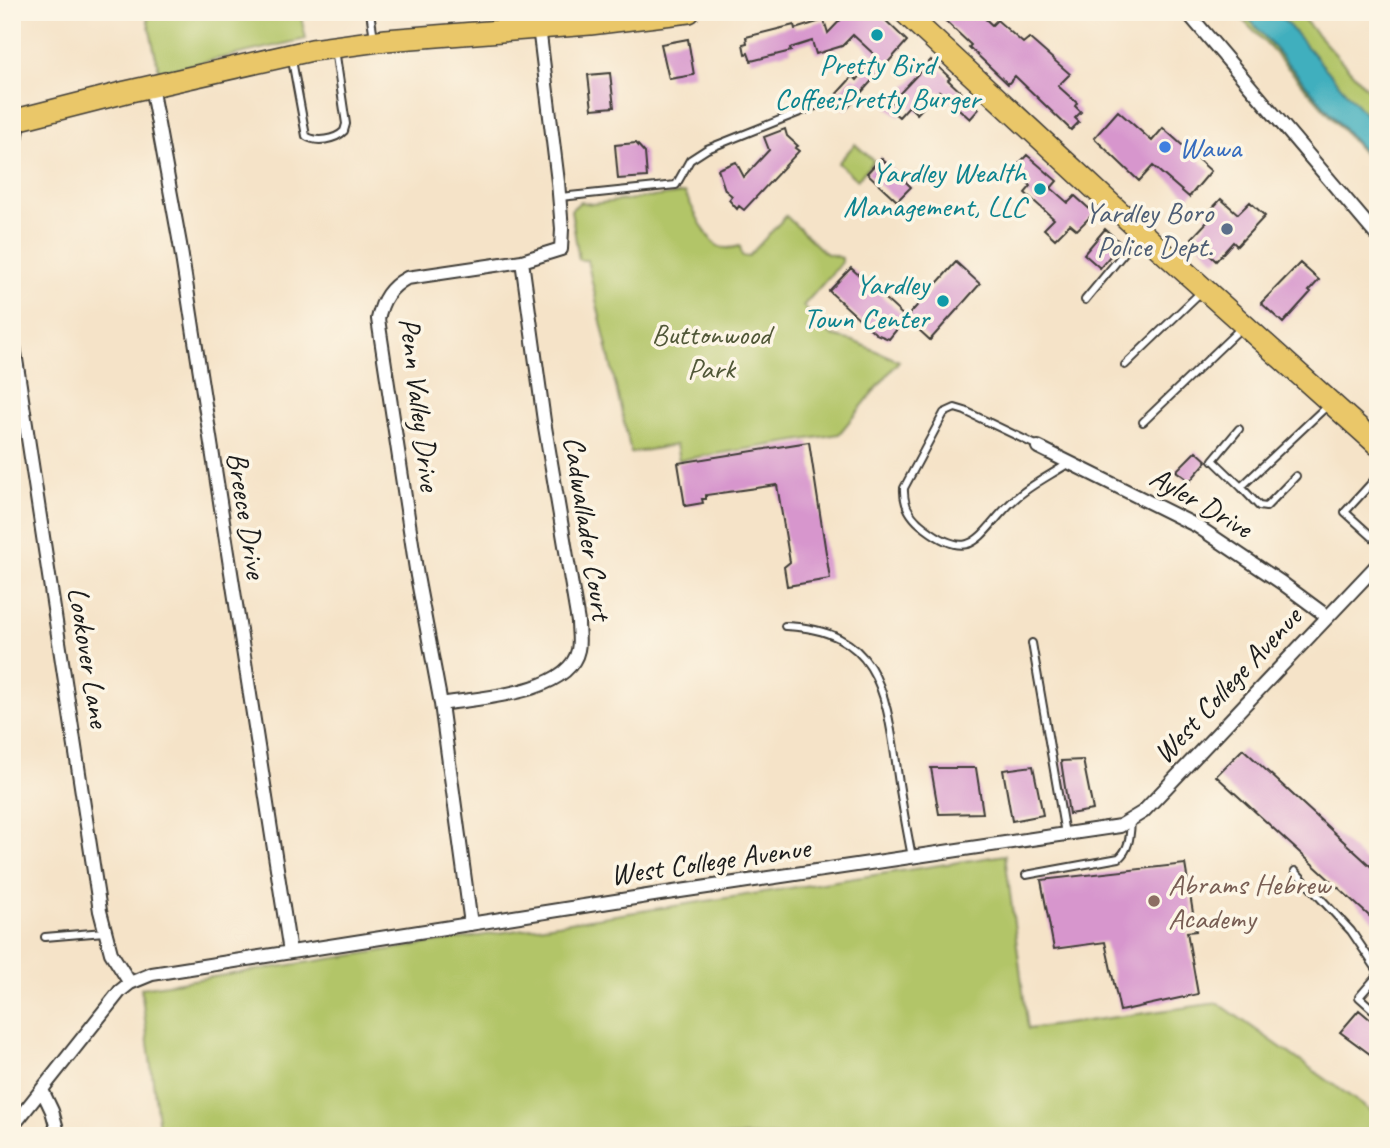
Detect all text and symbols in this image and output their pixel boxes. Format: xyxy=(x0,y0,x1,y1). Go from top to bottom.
marker: Pretty Bird Coffee;Pretty Burger xyxy=(869,27,885,43)
place label: Pretty Bird Coffee;Pretty Burger xyxy=(774,45,983,117)
place label: Wawa xyxy=(1179,128,1243,166)
marker: Wawa xyxy=(1157,139,1173,155)
place label: Yardley Wealth Management, LLC xyxy=(843,153,1030,225)
marker: Yardley Wealth Management, LLC xyxy=(1032,181,1048,197)
place label: Yardley Boro Police Dept. xyxy=(1084,193,1214,265)
marker: Yardley Boro Police Dept. xyxy=(1219,221,1235,237)
place label: Yardley Town Center xyxy=(803,265,932,337)
marker: Yardley Town Center xyxy=(935,293,951,309)
street label: Penn Valley Drive xyxy=(391,315,450,495)
park label: Buttonwood Park xyxy=(651,315,775,387)
street label: Cadwallader Court xyxy=(555,434,622,625)
street label: Breece Drive xyxy=(218,449,276,583)
street label: Ayler Drive xyxy=(1143,458,1261,547)
street label: Lookover Lane xyxy=(59,584,119,732)
street label: West College Avenue xyxy=(1145,597,1311,771)
street label: West College Avenue xyxy=(608,828,814,894)
place label: Abrams Hebrew Academy xyxy=(1168,865,1333,937)
marker: Abrams Hebrew Academy xyxy=(1146,893,1162,909)

